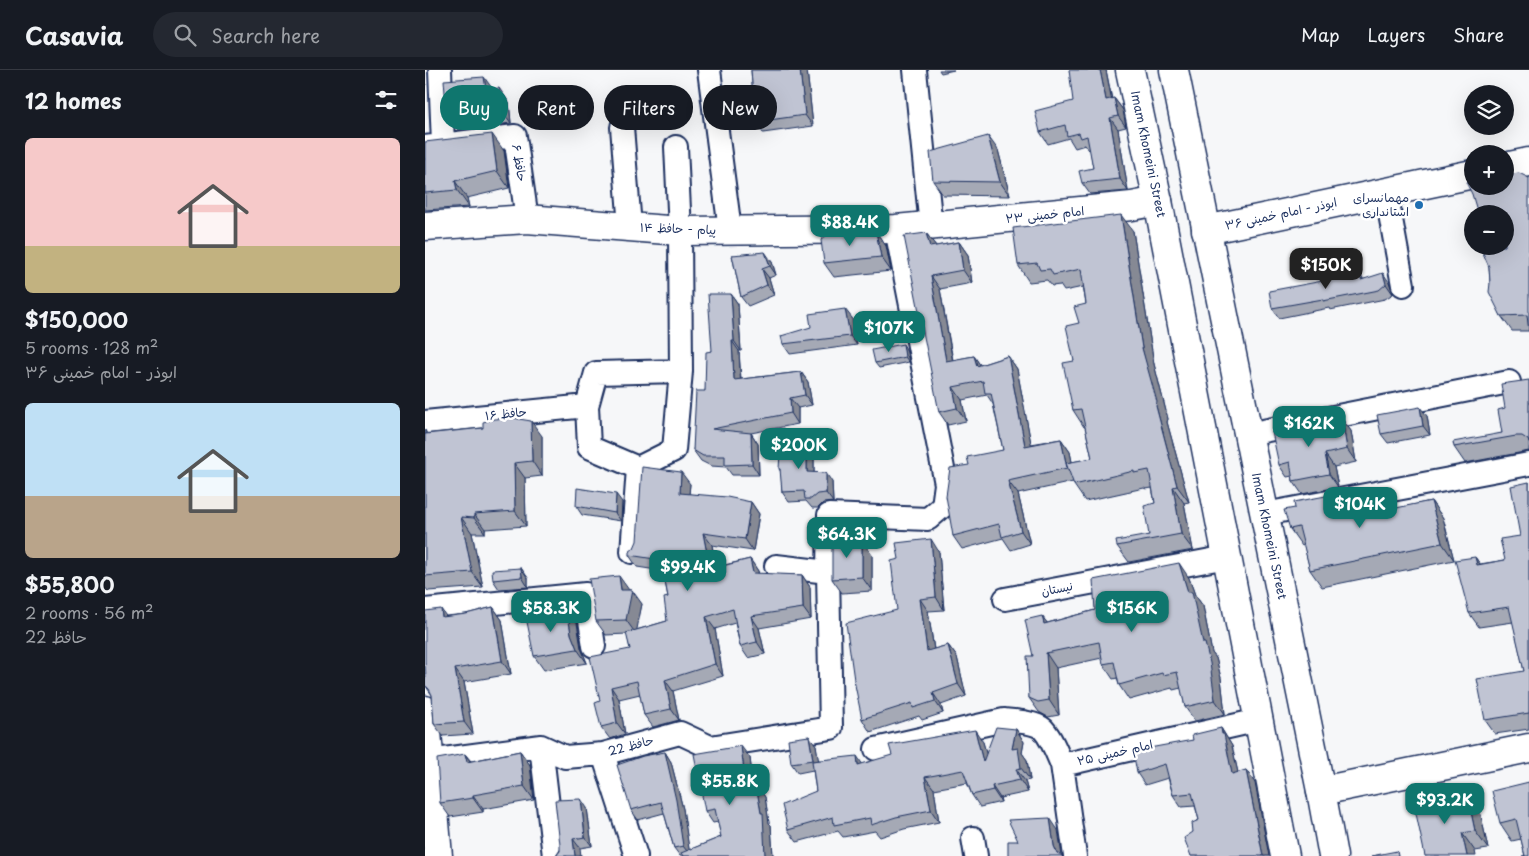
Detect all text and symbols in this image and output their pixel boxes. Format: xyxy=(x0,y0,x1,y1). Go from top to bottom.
search box xyxy=(153,12,503,57)
text: Casavia xyxy=(25,17,123,53)
icon: search xyxy=(171,21,199,49)
text: Search here xyxy=(211,21,320,49)
text: Map xyxy=(1301,21,1340,48)
text: Layers xyxy=(1368,21,1425,48)
text: Share xyxy=(1453,21,1504,48)
text: 12 homes xyxy=(25,84,122,116)
chip: Buy xyxy=(440,85,508,130)
chip: Rent xyxy=(518,85,594,130)
chip: Filters xyxy=(604,85,693,130)
chip: New xyxy=(703,85,777,130)
map controls xyxy=(1464,85,1514,255)
button: layers xyxy=(1464,85,1514,135)
icon: filters xyxy=(372,86,400,114)
street label: Imam Khomeini Street xyxy=(1127,89,1171,219)
street label: حافظ ۶ xyxy=(508,143,532,183)
button: + xyxy=(1464,145,1514,195)
icon: home xyxy=(168,171,258,261)
place label: مهمانسرای استانداری xyxy=(1353,188,1409,220)
street label: ابوذر - امام خمینی ۳۶ xyxy=(1223,192,1339,235)
marker: مهمانسرای استانداری xyxy=(1413,199,1425,211)
street label: امام خمینی ۲۳ xyxy=(1005,201,1085,228)
pin: $88.4K xyxy=(809,204,891,247)
button: − xyxy=(1464,205,1514,255)
text: $88.4K xyxy=(821,209,879,233)
street label: پیام - حافظ ۱۴ xyxy=(640,218,716,239)
pin: $150K xyxy=(1291,248,1361,290)
text: $150K xyxy=(1301,252,1351,276)
text: $150,000 xyxy=(25,303,128,335)
pin: $107K xyxy=(854,310,924,353)
text: $107K xyxy=(864,315,914,339)
text: 5 rooms · 128 m² xyxy=(25,335,158,359)
text: ابوذر - امام خمینی ۳۶ xyxy=(25,359,177,383)
street label: حافظ ۱۶ xyxy=(484,402,528,424)
pin: $162K xyxy=(1274,406,1344,448)
text: $162K xyxy=(1284,410,1334,434)
pin: $200K xyxy=(764,428,834,470)
text: $200K xyxy=(771,432,827,456)
icon: home xyxy=(168,436,258,526)
street label: Imam Khomeini Street xyxy=(1248,471,1292,601)
pin: $104K xyxy=(1325,486,1395,529)
text: $104K xyxy=(1334,491,1386,515)
pin: $64.3K xyxy=(806,516,888,559)
text: $64.3K xyxy=(818,521,876,545)
pin: $99.4K xyxy=(647,550,729,592)
text: $99.4K xyxy=(660,554,716,578)
text: $55,800 xyxy=(25,568,115,600)
street label: نیستان xyxy=(1040,576,1074,600)
pin: $58.3K xyxy=(510,590,592,633)
pin: $156K xyxy=(1097,590,1167,633)
text: $58.3K xyxy=(522,595,580,619)
text: $156K xyxy=(1107,595,1157,619)
text: 2 rooms · 56 m² xyxy=(25,600,154,624)
text: حافظ 22 xyxy=(25,624,87,648)
street label: حافظ 22 xyxy=(606,730,655,760)
street label: امام خمینی ۲۵ xyxy=(1075,735,1155,770)
pin: $55.8K xyxy=(689,764,771,806)
text: $55.8K xyxy=(702,768,758,792)
pin: $93.2K xyxy=(1404,782,1486,825)
text: $93.2K xyxy=(1416,787,1474,811)

